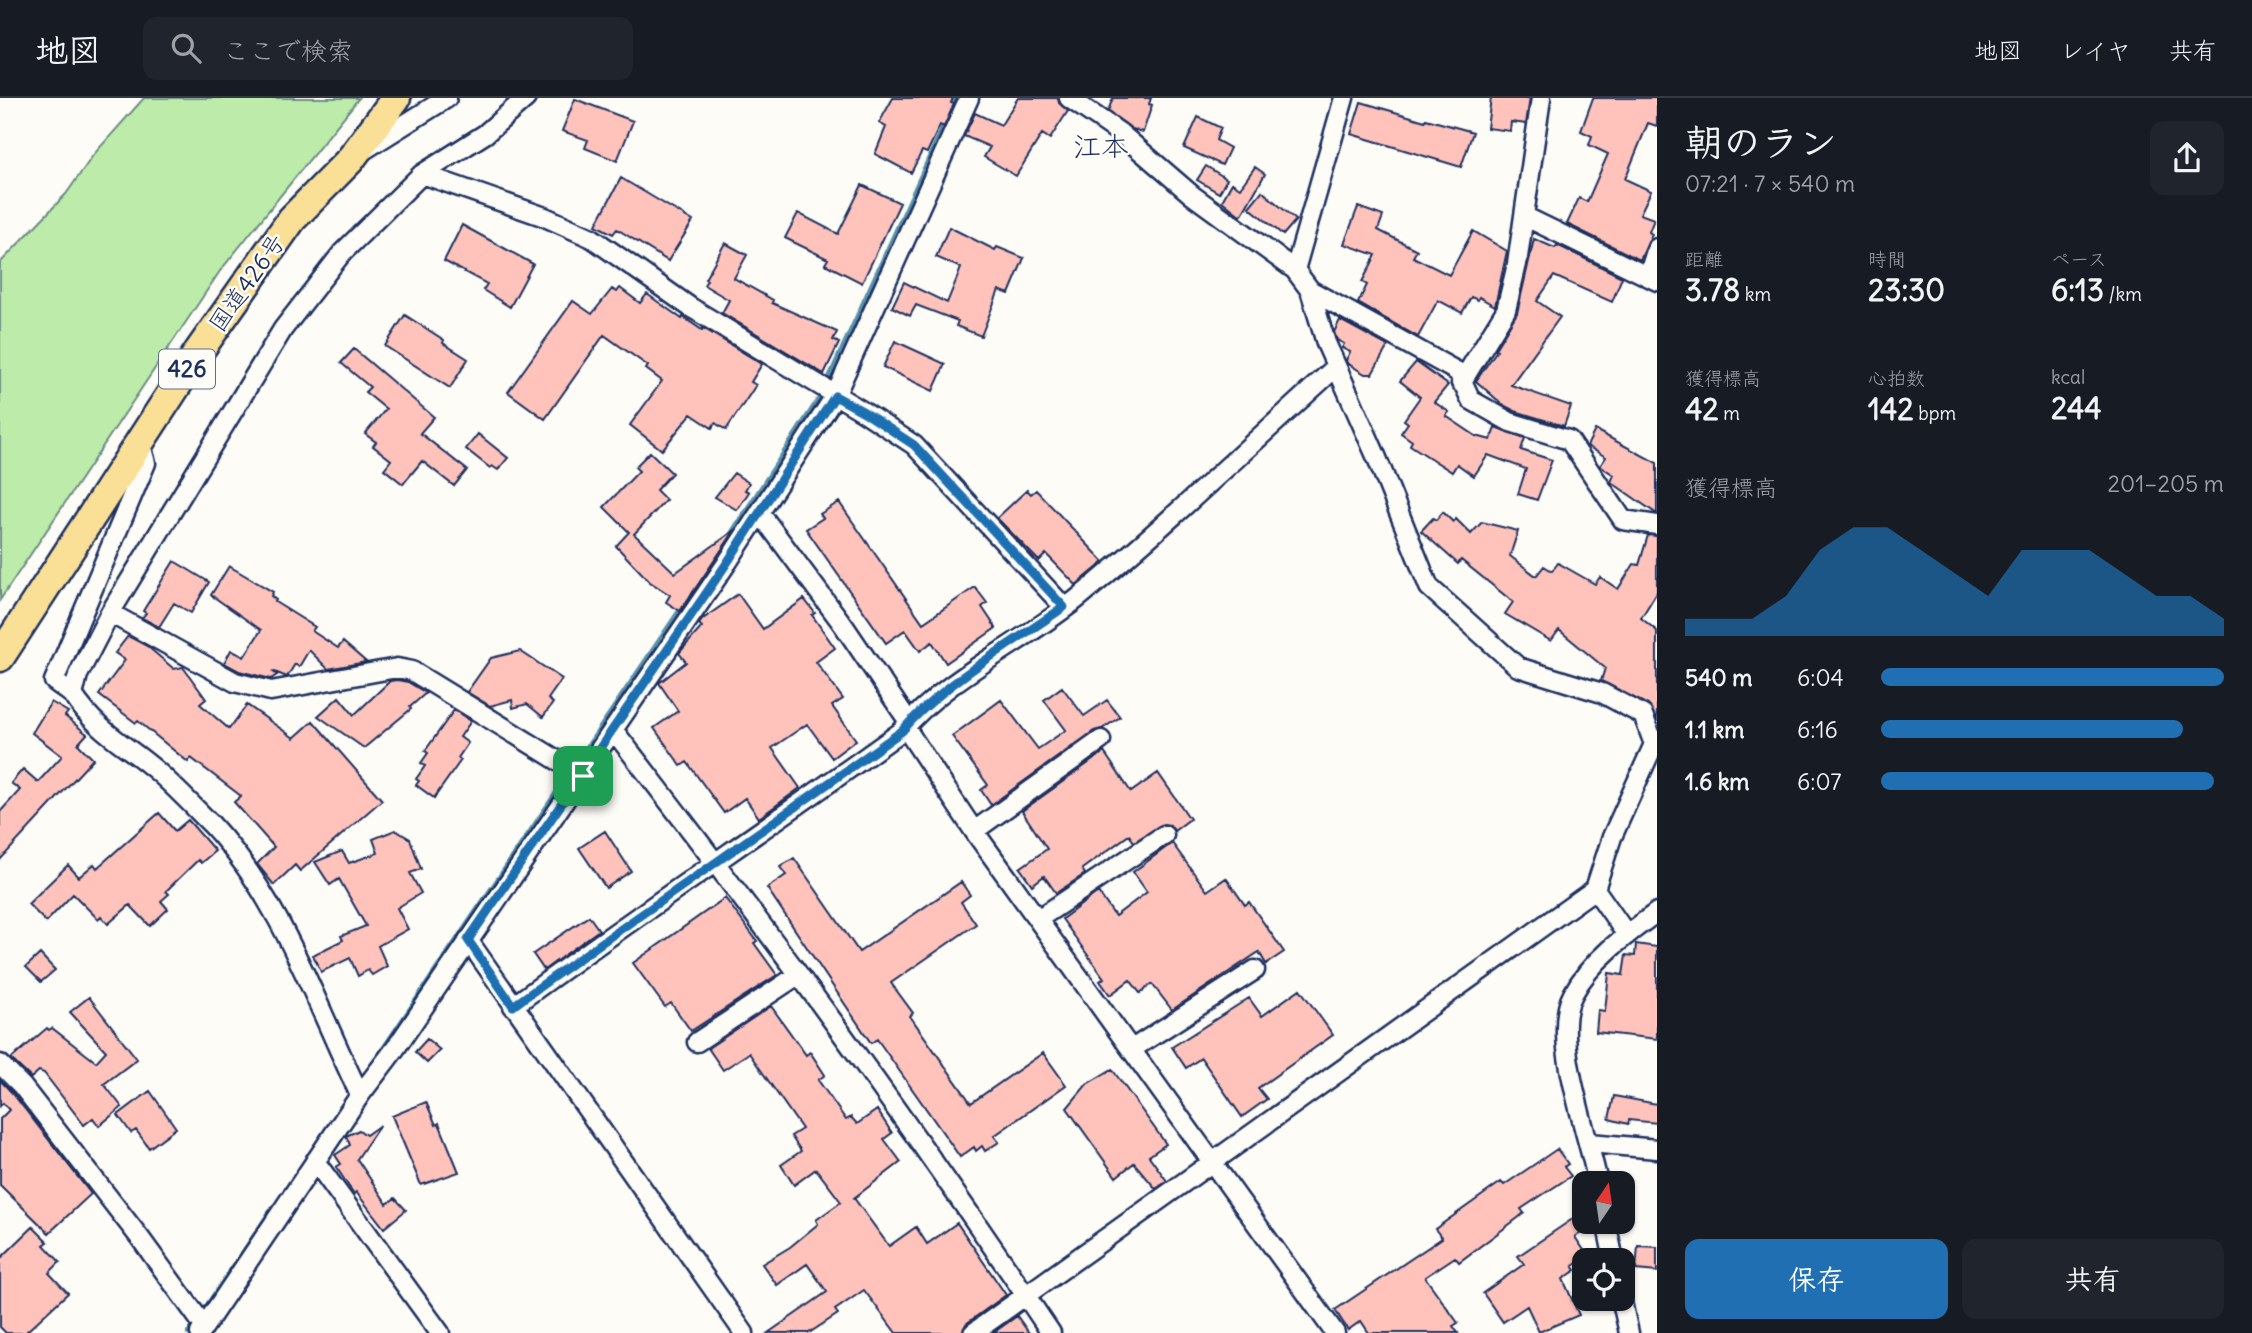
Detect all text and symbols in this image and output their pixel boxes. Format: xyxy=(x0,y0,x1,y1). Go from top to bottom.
search box xyxy=(143,17,633,80)
text: 地図 xyxy=(35,29,101,71)
icon: search xyxy=(167,29,205,67)
text: ここで検索 xyxy=(223,34,353,67)
text: 地図 xyxy=(1974,35,2022,65)
text: レイヤ xyxy=(2060,35,2131,65)
text: 共有 xyxy=(2169,35,2217,65)
text: 朝のラン xyxy=(1685,119,1837,166)
button: share xyxy=(2150,121,2224,195)
district label: 江本 xyxy=(1073,128,1129,164)
text: 07:21 · 7 × 540 m xyxy=(1685,169,1855,198)
street label: 国道426号 xyxy=(202,228,291,337)
text: 距離 xyxy=(1685,247,1723,271)
text: 時間 xyxy=(1868,247,1906,271)
text: ペース xyxy=(2051,247,2107,271)
text: 3.78 xyxy=(1685,271,1740,309)
text: 23:30 xyxy=(1868,271,1945,309)
text: 6:13 xyxy=(2051,271,2104,309)
text: km xyxy=(1740,282,1771,306)
text: /km xyxy=(2104,282,2142,306)
road number: 426 xyxy=(159,350,215,388)
text: kcal xyxy=(2051,365,2085,389)
text: 獲得標高 xyxy=(1685,366,1761,390)
text: 心拍数 xyxy=(1868,366,1925,390)
text: 244 xyxy=(2051,389,2102,427)
text: 42 xyxy=(1685,390,1719,428)
text: 142 xyxy=(1868,390,1914,428)
text: m xyxy=(1719,401,1740,425)
text: bpm xyxy=(1914,401,1956,425)
text: 201–205 m xyxy=(2107,469,2224,498)
text: 獲得標高 xyxy=(1685,473,1777,502)
text: 540 m xyxy=(1685,663,1752,692)
text: 6:04 xyxy=(1797,663,1844,692)
text: 1.1 km xyxy=(1685,715,1744,744)
text: 6:16 xyxy=(1797,715,1838,744)
pin xyxy=(553,746,613,806)
icon: arrive xyxy=(564,757,602,795)
text: 1.6 km xyxy=(1685,767,1750,796)
text: 6:07 xyxy=(1797,767,1842,796)
north arrow xyxy=(1572,1171,1634,1234)
map controls xyxy=(1572,1171,1635,1311)
button: 保存 xyxy=(1685,1239,1948,1319)
button: 共有 xyxy=(1962,1239,2224,1319)
button: locate xyxy=(1572,1248,1635,1311)

